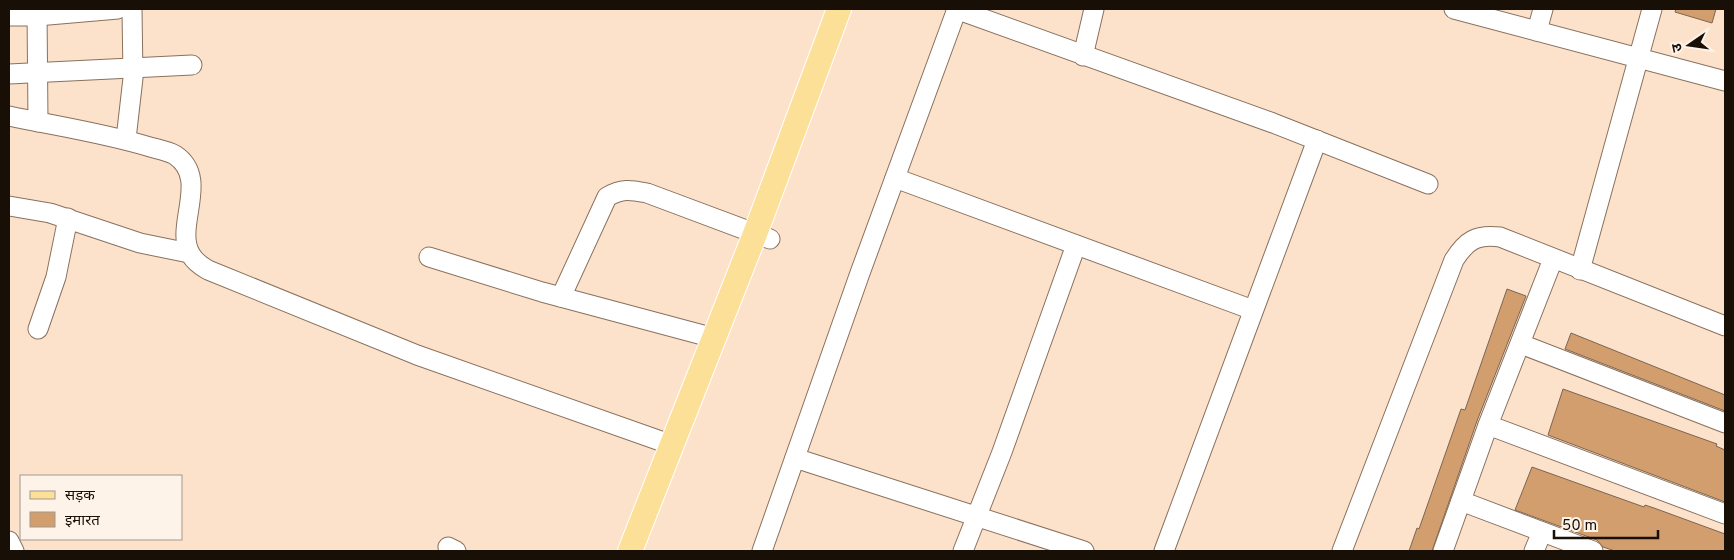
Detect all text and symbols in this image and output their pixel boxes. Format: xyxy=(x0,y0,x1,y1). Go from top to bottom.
north arrow xyxy=(1664,20,1714,70)
text: उ xyxy=(1668,41,1687,53)
legend xyxy=(20,475,182,540)
text: सड़क xyxy=(65,487,95,506)
scale bar xyxy=(1554,508,1658,540)
text: इमारत xyxy=(65,512,100,531)
text: 50 m xyxy=(1562,517,1597,536)

